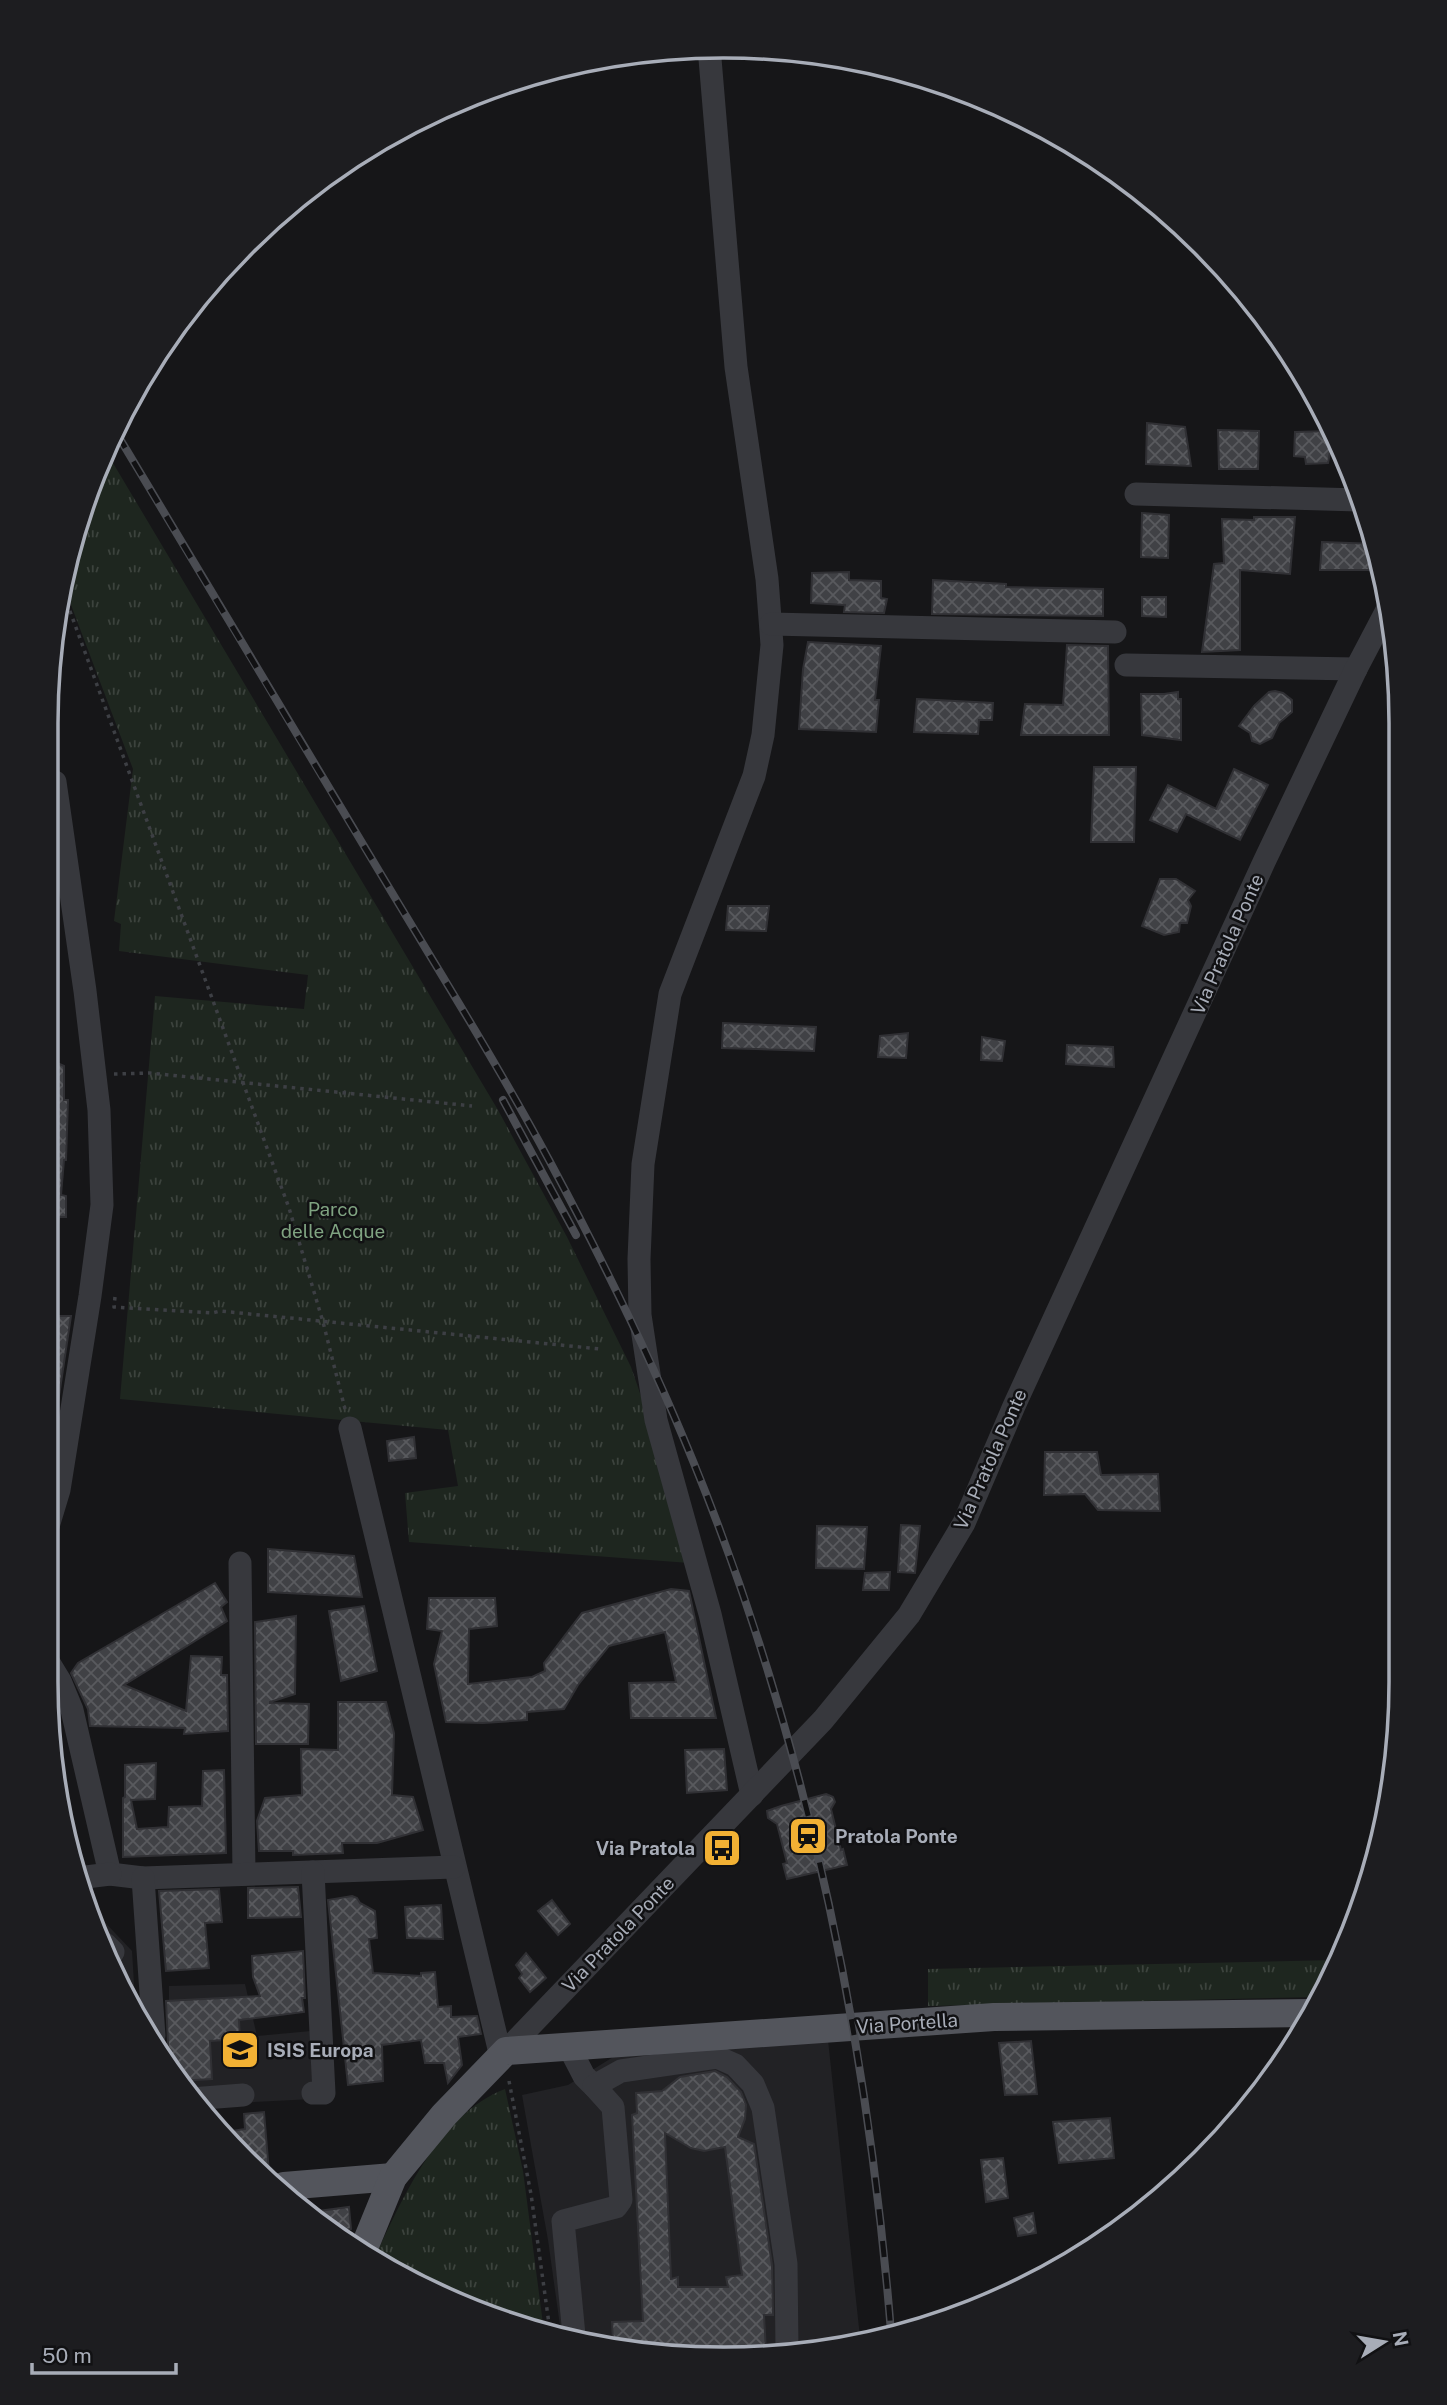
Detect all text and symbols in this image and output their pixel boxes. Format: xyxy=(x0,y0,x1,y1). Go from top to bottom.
street label: Via Pratola Ponte xyxy=(1186,870,1268,1018)
park label: Parco delle Acque xyxy=(281,1198,385,1242)
street label: Via Pratola Ponte xyxy=(949,1385,1031,1533)
station icon: Pratola Ponte xyxy=(787,1815,829,1857)
place label: Pratola Ponte xyxy=(835,1825,958,1847)
bus stop icon: Via Pratola xyxy=(701,1827,743,1869)
place label: Via Pratola xyxy=(596,1837,695,1859)
street label: Via Pratola Ponte xyxy=(557,1872,679,1996)
street label: Via Portella xyxy=(855,2008,959,2038)
school or university icon: ISIS Europa xyxy=(219,2029,261,2071)
place label: ISIS Europa xyxy=(267,2039,373,2061)
north arrow xyxy=(1349,2307,1419,2377)
text: N xyxy=(1388,2329,1413,2348)
scale bar xyxy=(32,2332,175,2376)
text: 50 m xyxy=(42,2343,92,2368)

